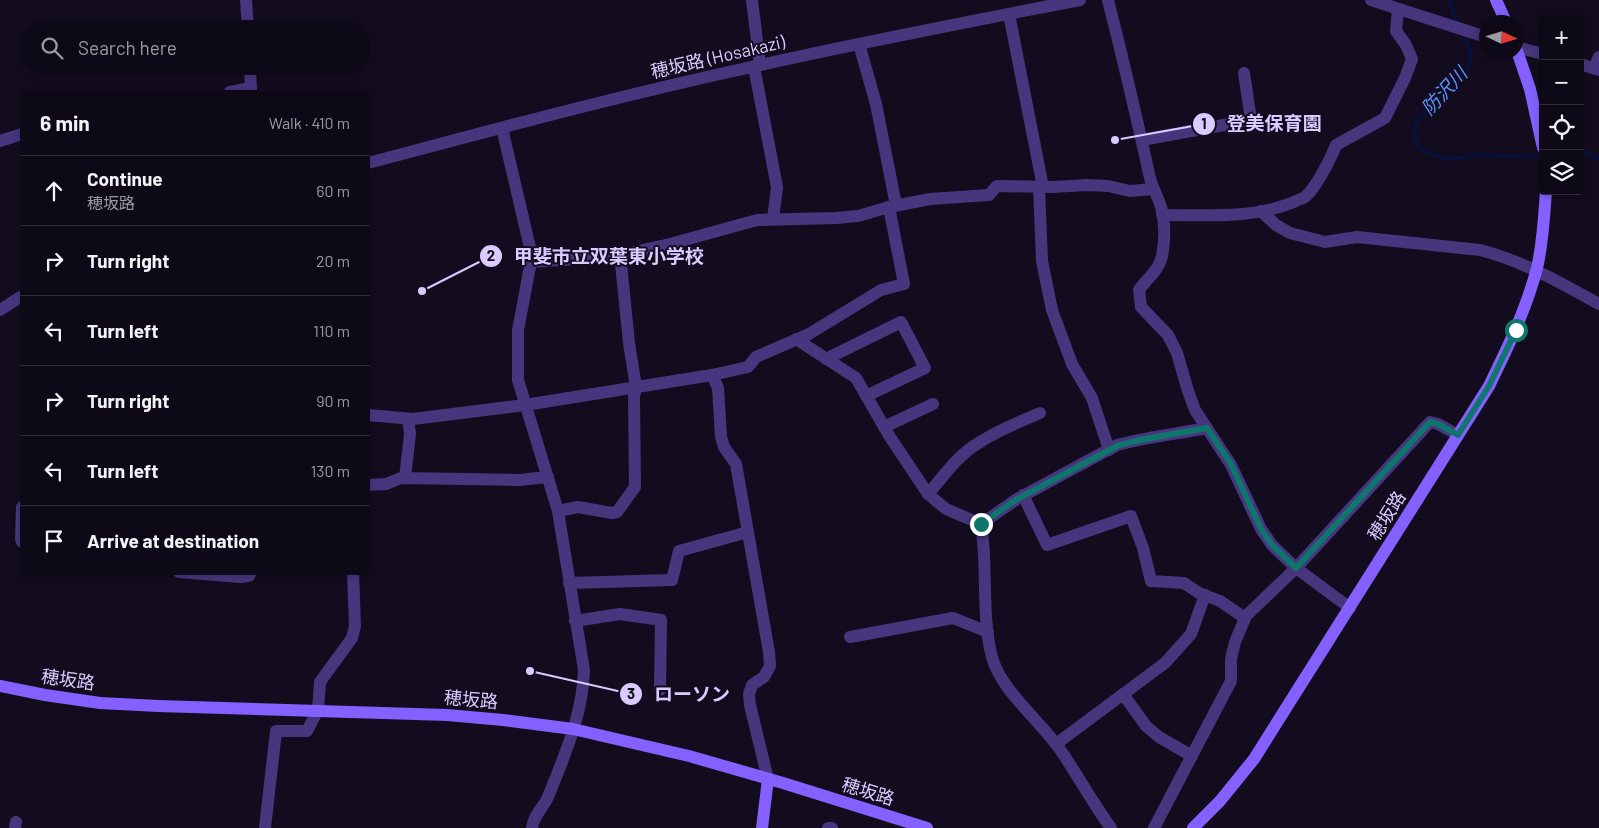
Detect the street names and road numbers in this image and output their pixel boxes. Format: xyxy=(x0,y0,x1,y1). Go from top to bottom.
street label: 穂坂路 (Hosakazi) xyxy=(649,30,787,82)
street label: 穂坂路 xyxy=(1363,487,1410,544)
street label: 穂坂路 xyxy=(40,664,96,694)
street label: 穂坂路 xyxy=(443,686,499,712)
street label: 穂坂路 xyxy=(839,773,897,809)

